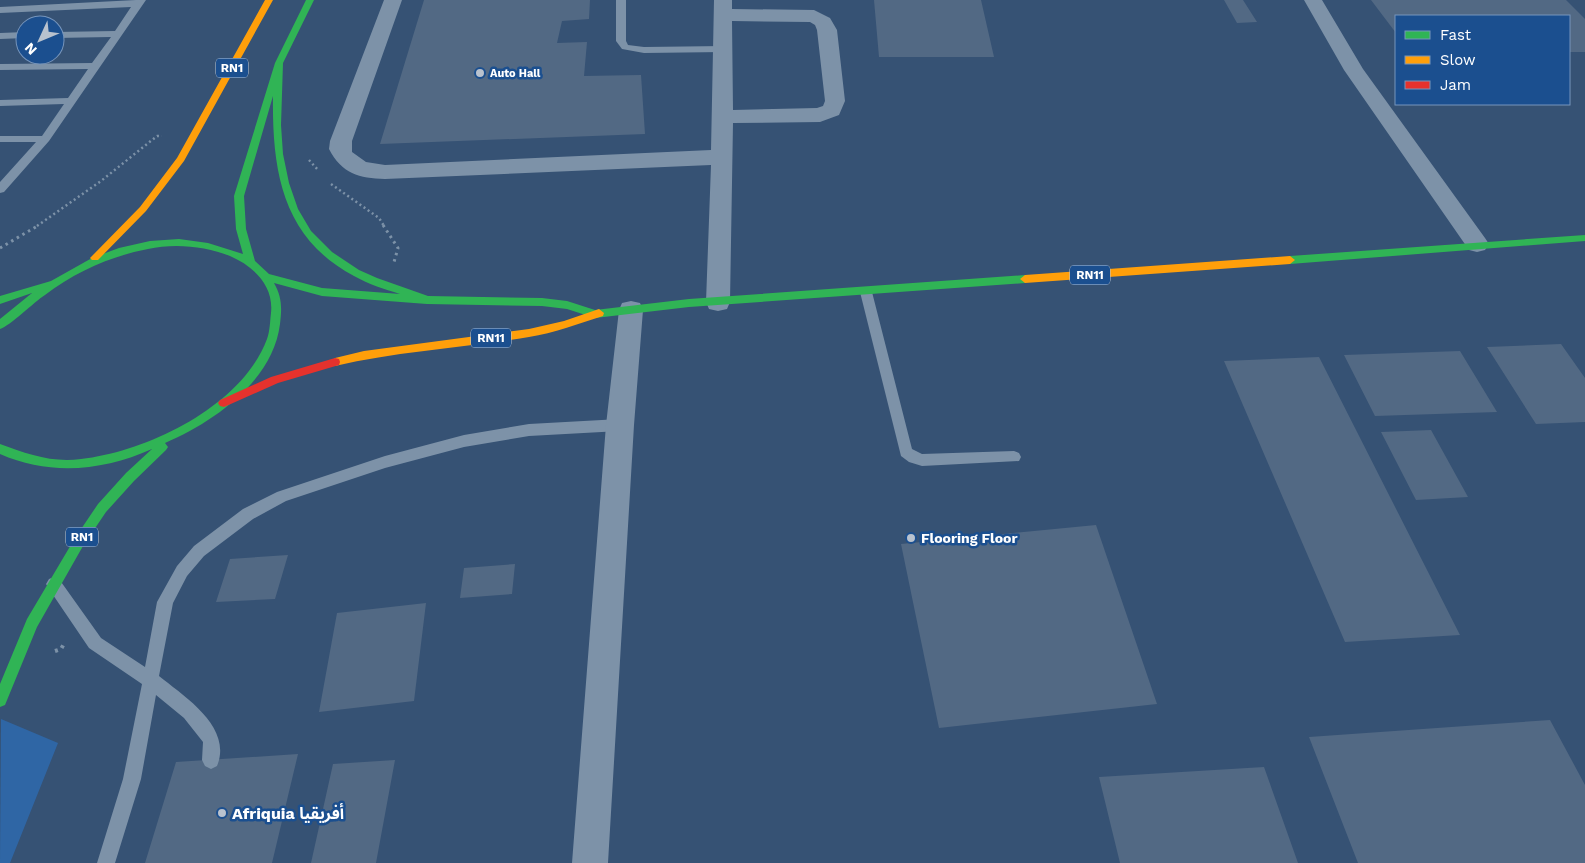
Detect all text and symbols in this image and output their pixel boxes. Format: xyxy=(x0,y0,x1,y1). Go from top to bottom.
north arrow xyxy=(15,15,65,65)
legend xyxy=(1395,15,1570,105)
text: Fast xyxy=(1440,26,1472,44)
text: N xyxy=(21,40,40,58)
text: Slow xyxy=(1440,51,1476,69)
road number: RN1 xyxy=(216,58,248,78)
marker: Auto Hall xyxy=(474,67,486,79)
place label: Auto Hall xyxy=(490,67,541,80)
text: Jam xyxy=(1440,76,1471,94)
road number: RN11 xyxy=(1070,266,1110,284)
road number: RN11 xyxy=(471,328,511,348)
road number: RN1 xyxy=(66,528,98,546)
place label: Flooring Floor xyxy=(921,530,1017,546)
marker: Flooring Floor xyxy=(905,532,917,544)
place label: Afriquia أفريقيا xyxy=(232,803,344,823)
marker: Afriquia أفريقيا xyxy=(216,807,228,819)

